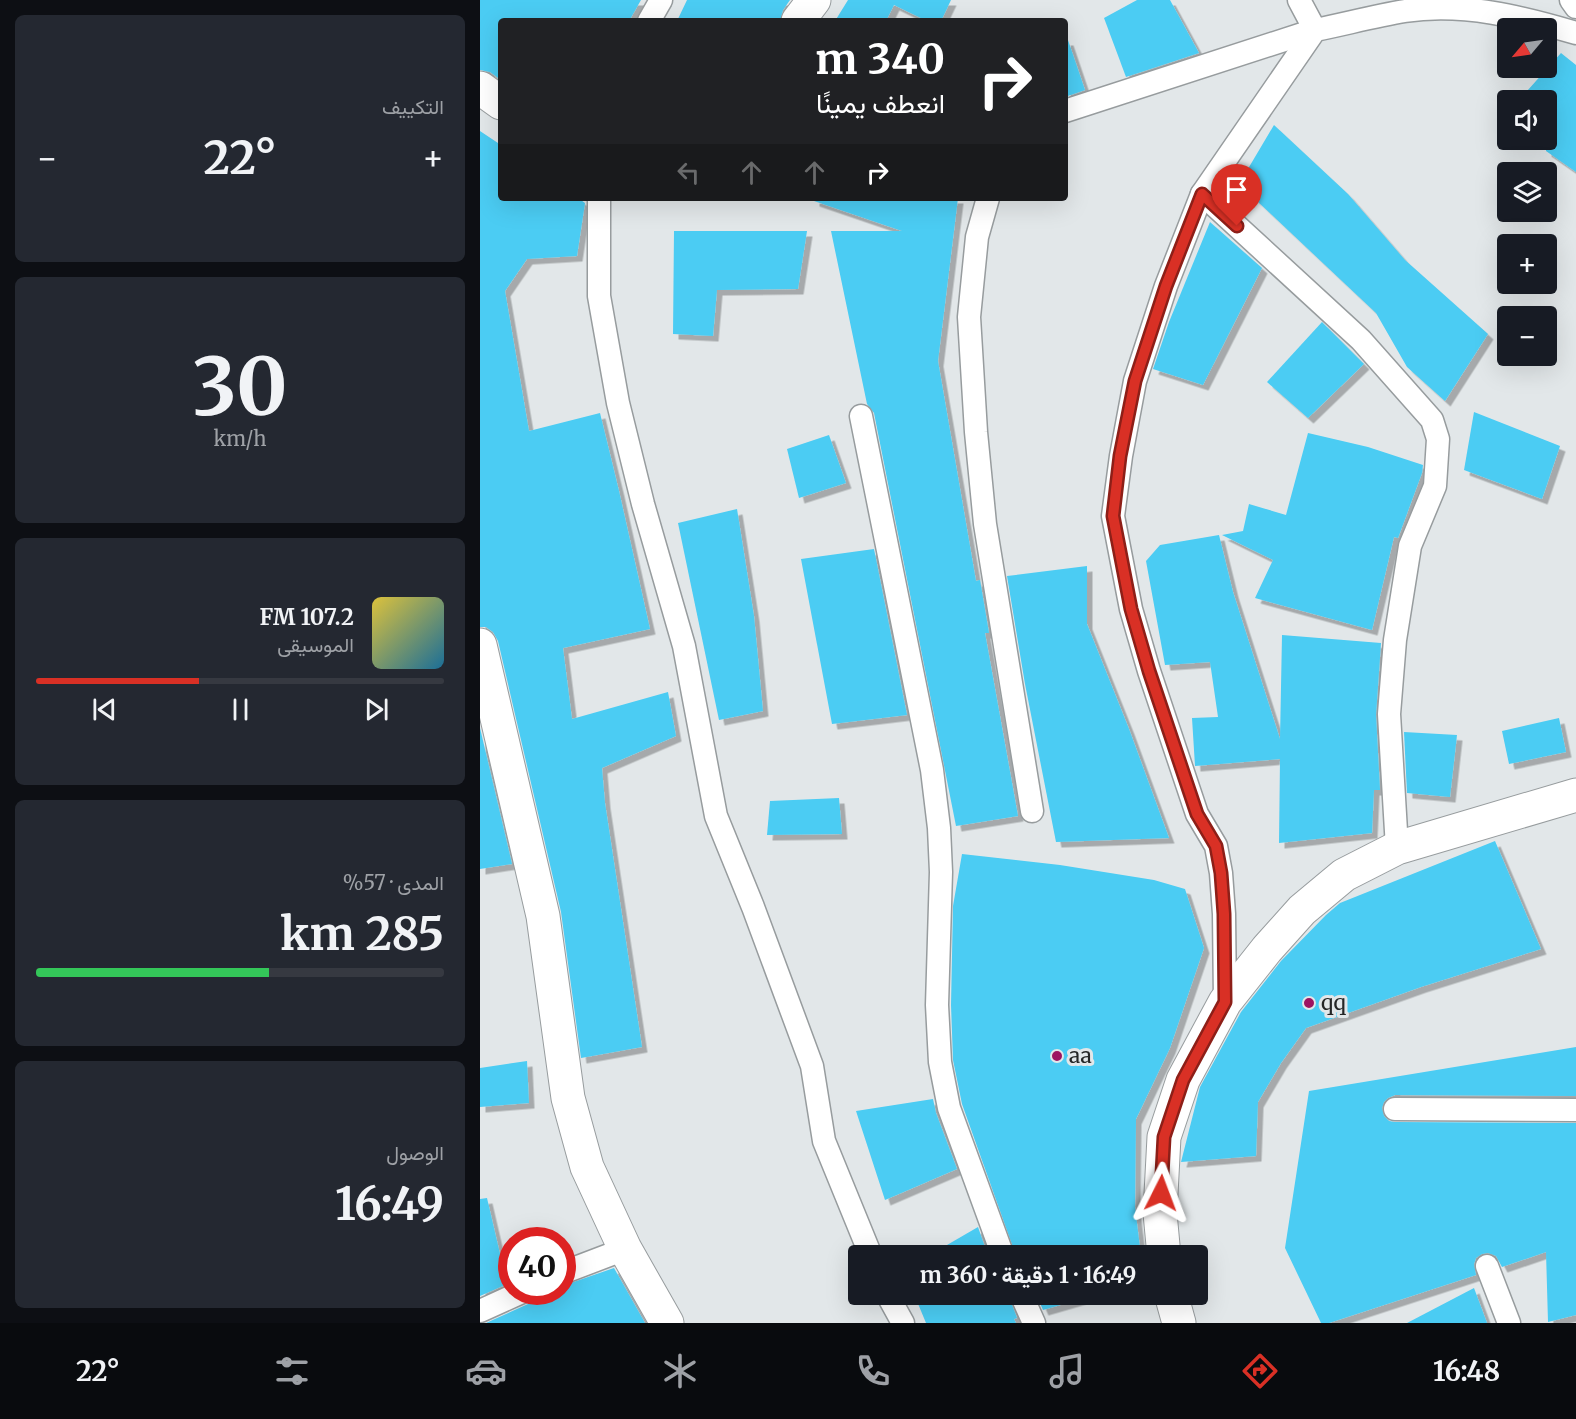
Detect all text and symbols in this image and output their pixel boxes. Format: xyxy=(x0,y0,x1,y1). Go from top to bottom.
north arrow xyxy=(1497,18,1557,78)
map controls xyxy=(1497,18,1557,366)
text: 340 m xyxy=(815,33,945,85)
icon: right xyxy=(966,42,1044,120)
text: انعطف يمينًا xyxy=(816,86,945,120)
button: sound xyxy=(1497,90,1557,150)
text: التكييف xyxy=(382,94,444,119)
text: 22° xyxy=(204,130,276,186)
text: − xyxy=(36,138,58,179)
text: + xyxy=(422,138,444,179)
icon: left xyxy=(672,156,705,189)
icon: ahead xyxy=(735,156,768,189)
icon: ahead xyxy=(798,156,831,189)
icon: right xyxy=(861,156,894,189)
button: layers xyxy=(1497,162,1557,222)
pin xyxy=(1211,164,1262,226)
icon: arrive xyxy=(1220,173,1253,206)
button: + xyxy=(1497,234,1557,294)
button: − xyxy=(1497,306,1557,366)
text: 30 xyxy=(192,338,288,436)
text: km/h xyxy=(214,426,266,451)
text: 107.2 FM xyxy=(260,603,354,631)
text: الموسيقى xyxy=(277,632,354,657)
icon: previous xyxy=(88,693,121,726)
icon: pause xyxy=(224,693,257,726)
icon: next xyxy=(360,693,393,726)
text: المدى · 57% xyxy=(343,870,444,895)
text: 285 km xyxy=(280,906,444,962)
place label: qq xyxy=(1321,989,1347,1016)
marker: qq xyxy=(1302,996,1316,1010)
place label: aa xyxy=(1069,1042,1092,1069)
marker: aa xyxy=(1050,1049,1064,1063)
text: الوصول xyxy=(386,1140,444,1165)
position arrow xyxy=(1129,1161,1193,1225)
text: 16:49 xyxy=(335,1176,444,1232)
speed limit sign: 40 xyxy=(498,1227,576,1305)
text: 16:49 · 1 دقيقة · 360 m xyxy=(920,1261,1136,1289)
icon: filters xyxy=(271,1350,313,1392)
icon: car xyxy=(465,1350,507,1392)
icon: climate xyxy=(659,1350,701,1392)
icon: phone xyxy=(852,1350,894,1392)
icon: music xyxy=(1046,1350,1088,1392)
icon: directions xyxy=(1239,1350,1281,1392)
text: 22° xyxy=(76,1354,120,1388)
text: 16:48 xyxy=(1433,1354,1500,1388)

